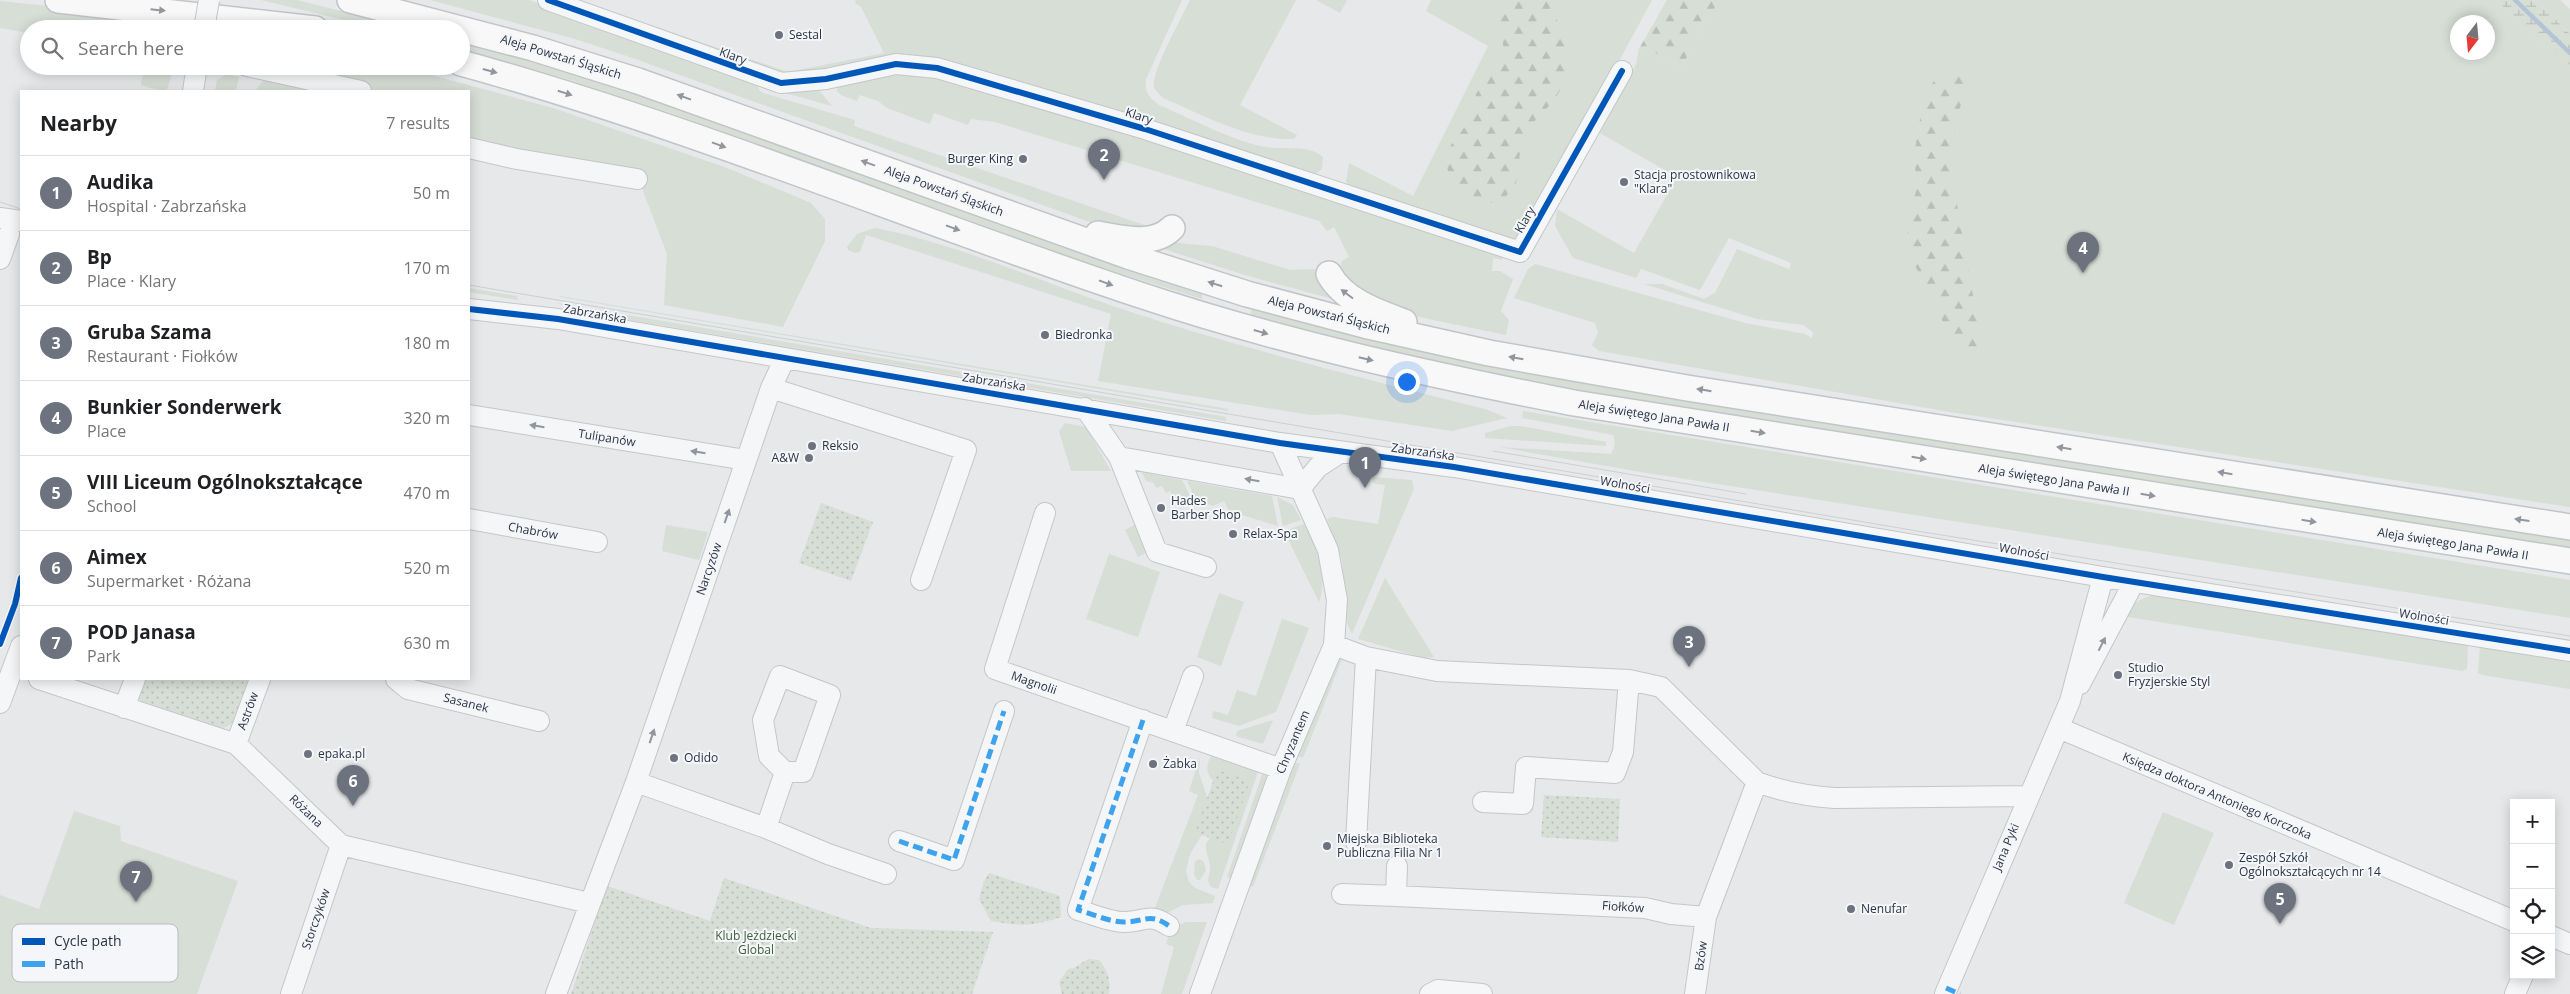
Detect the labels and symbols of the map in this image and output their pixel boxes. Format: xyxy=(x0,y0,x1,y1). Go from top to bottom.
one-way arrow xyxy=(151,6,167,14)
north arrow xyxy=(2450,15,2495,60)
place label: Sestal xyxy=(789,26,822,43)
marker: Sestal xyxy=(773,29,785,41)
street label: Aleja Powstań Śląskich xyxy=(499,30,624,83)
street label: Klary xyxy=(717,43,750,69)
one-way arrow xyxy=(482,67,497,75)
one-way arrow xyxy=(557,89,572,97)
one-way arrow xyxy=(677,93,692,100)
street label: Klary xyxy=(1123,103,1156,128)
pin: 2 xyxy=(1088,139,1120,180)
one-way arrow xyxy=(711,142,726,149)
place label: Burger King xyxy=(947,150,1013,167)
marker: Burger King xyxy=(1017,153,1029,165)
one-way arrow xyxy=(860,159,875,167)
street label: Aleja Powstań Śląskich xyxy=(882,161,1006,220)
place label: Stacja prostownikowa "Klara" xyxy=(1634,166,1756,197)
marker: Stacja prostownikowa "Klara" xyxy=(1618,176,1630,188)
street label: Klary xyxy=(1510,203,1539,236)
one-way arrow xyxy=(946,224,961,232)
pin: 4 xyxy=(2067,232,2099,273)
one-way arrow xyxy=(1099,279,1114,287)
one-way arrow xyxy=(1208,279,1223,287)
one-way arrow xyxy=(1340,289,1354,299)
street label: Aleja Powstań Śląskich xyxy=(1266,291,1392,338)
street label: Zabrzańska xyxy=(562,300,628,327)
place label: Biedronka xyxy=(1055,326,1112,343)
one-way arrow xyxy=(1254,328,1269,336)
marker: Biedronka xyxy=(1039,329,1051,341)
one-way arrow xyxy=(1507,353,1523,361)
one-way arrow xyxy=(1358,355,1373,363)
street label: Zabrzańska xyxy=(961,368,1027,395)
your location xyxy=(1394,369,1420,395)
one-way arrow xyxy=(1695,386,1711,394)
street label: Aleja świętego Jana Pawła II xyxy=(1577,395,1731,436)
one-way arrow xyxy=(529,422,545,430)
street label: Tulipanów xyxy=(577,425,638,451)
one-way arrow xyxy=(1751,429,1767,437)
place label: Reksio xyxy=(822,437,858,454)
street label: Zabrzańska xyxy=(1390,439,1456,464)
marker: Reksio xyxy=(806,440,818,452)
one-way arrow xyxy=(2056,443,2072,451)
pin: 1 xyxy=(1349,447,1381,488)
one-way arrow xyxy=(689,448,705,456)
place label: A&W xyxy=(772,449,799,466)
marker: A&W xyxy=(803,452,815,464)
one-way arrow xyxy=(1911,455,1927,463)
street label: Aleja świętego Jana Pawła II xyxy=(1977,459,2131,500)
one-way arrow xyxy=(2216,469,2232,477)
street label: Wolności xyxy=(1599,472,1651,497)
one-way arrow xyxy=(1243,476,1259,484)
one-way arrow xyxy=(2141,491,2157,499)
place label: Hades Barber Shop xyxy=(1171,492,1241,523)
marker: Hades Barber Shop xyxy=(1155,502,1167,514)
one-way arrow xyxy=(723,508,731,523)
one-way arrow xyxy=(2513,516,2529,524)
one-way arrow xyxy=(2301,517,2317,525)
street label: Chabrów xyxy=(507,518,560,543)
street label: Aleja świętego Jana Pawła II xyxy=(2376,523,2530,564)
place label: Relax-Spa xyxy=(1243,525,1298,542)
marker: Relax-Spa xyxy=(1227,528,1239,540)
street label: Wolności xyxy=(1998,539,2050,564)
street label: Narcyzów xyxy=(692,540,726,597)
street label: Wolności xyxy=(2398,604,2450,629)
pin: 3 xyxy=(1673,626,1705,667)
one-way arrow xyxy=(2098,636,2107,651)
place label: Studio Fryzjerskie Styl xyxy=(2128,659,2210,690)
street label: Magnolii xyxy=(1009,667,1059,698)
marker: Studio Fryzjerskie Styl xyxy=(2112,669,2124,681)
street label: Astrów xyxy=(233,689,262,732)
street label: Sasanek xyxy=(442,689,491,716)
street label: Chryzantem xyxy=(1272,707,1314,776)
one-way arrow xyxy=(648,728,656,743)
place label: epaka.pl xyxy=(318,745,365,762)
marker: epaka.pl xyxy=(302,748,314,760)
street label: Księdza doktora Antoniego Korczoka xyxy=(2120,748,2314,843)
place label: Odido xyxy=(684,749,718,766)
marker: Odido xyxy=(668,752,680,764)
place label: Żabka xyxy=(1163,755,1197,772)
marker: Żabka xyxy=(1147,758,1159,770)
pin: 6 xyxy=(337,765,369,806)
street label: Różana xyxy=(286,790,327,831)
street label: Jana Pyki xyxy=(1988,821,2023,874)
place label: Miejska Biblioteka Publiczna Filia Nr 1 xyxy=(1337,830,1442,861)
marker: Miejska Biblioteka Publiczna Filia Nr 1 xyxy=(1321,840,1333,852)
place label: Zespół Szkół Ogólnokształcących nr 14 xyxy=(2239,849,2381,880)
marker: Zespół Szkół Ogólnokształcących nr 14 xyxy=(2223,859,2235,871)
pin: 7 xyxy=(120,861,152,902)
pin: 5 xyxy=(2264,883,2296,924)
street label: Storczyków xyxy=(297,886,334,951)
street label: Fiołków xyxy=(1601,897,1645,917)
place label: Nenufar xyxy=(1861,900,1907,917)
marker: Nenufar xyxy=(1845,903,1857,915)
legend xyxy=(12,924,178,982)
park label: Klub Jeżdziecki Global xyxy=(715,927,797,958)
text: Cycle path xyxy=(54,931,122,950)
street label: Bzów xyxy=(1690,939,1711,972)
text: Path xyxy=(54,954,84,973)

